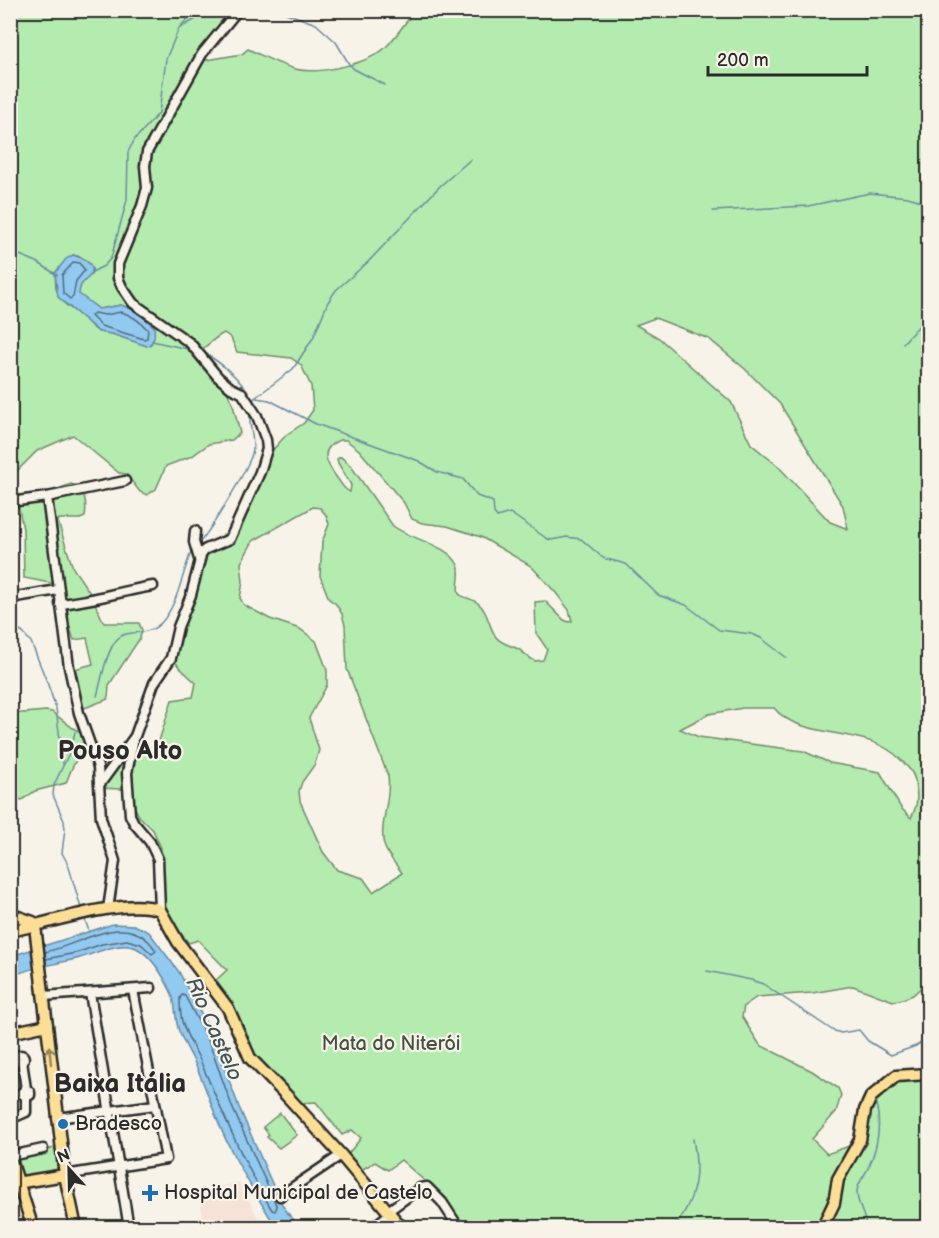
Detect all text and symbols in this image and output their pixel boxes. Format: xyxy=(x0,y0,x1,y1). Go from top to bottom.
scale bar xyxy=(708,39,867,77)
text: 200 m xyxy=(717,50,769,71)
district label: Pouso Alto xyxy=(58,736,182,767)
water label: Rio Castelo xyxy=(180,974,248,1084)
park label: Mata do Niterói xyxy=(321,1032,461,1056)
one-way arrow xyxy=(44,1045,55,1065)
district label: Baixa Itália xyxy=(54,1069,186,1100)
place label: Bradesco xyxy=(75,1112,162,1136)
marker: Bradesco xyxy=(56,1117,70,1131)
north arrow xyxy=(39,1139,99,1199)
text: N xyxy=(55,1145,73,1168)
place label: Hospital Municipal de Castelo xyxy=(164,1181,433,1205)
marker: Hospital Municipal de Castelo xyxy=(141,1184,159,1202)

